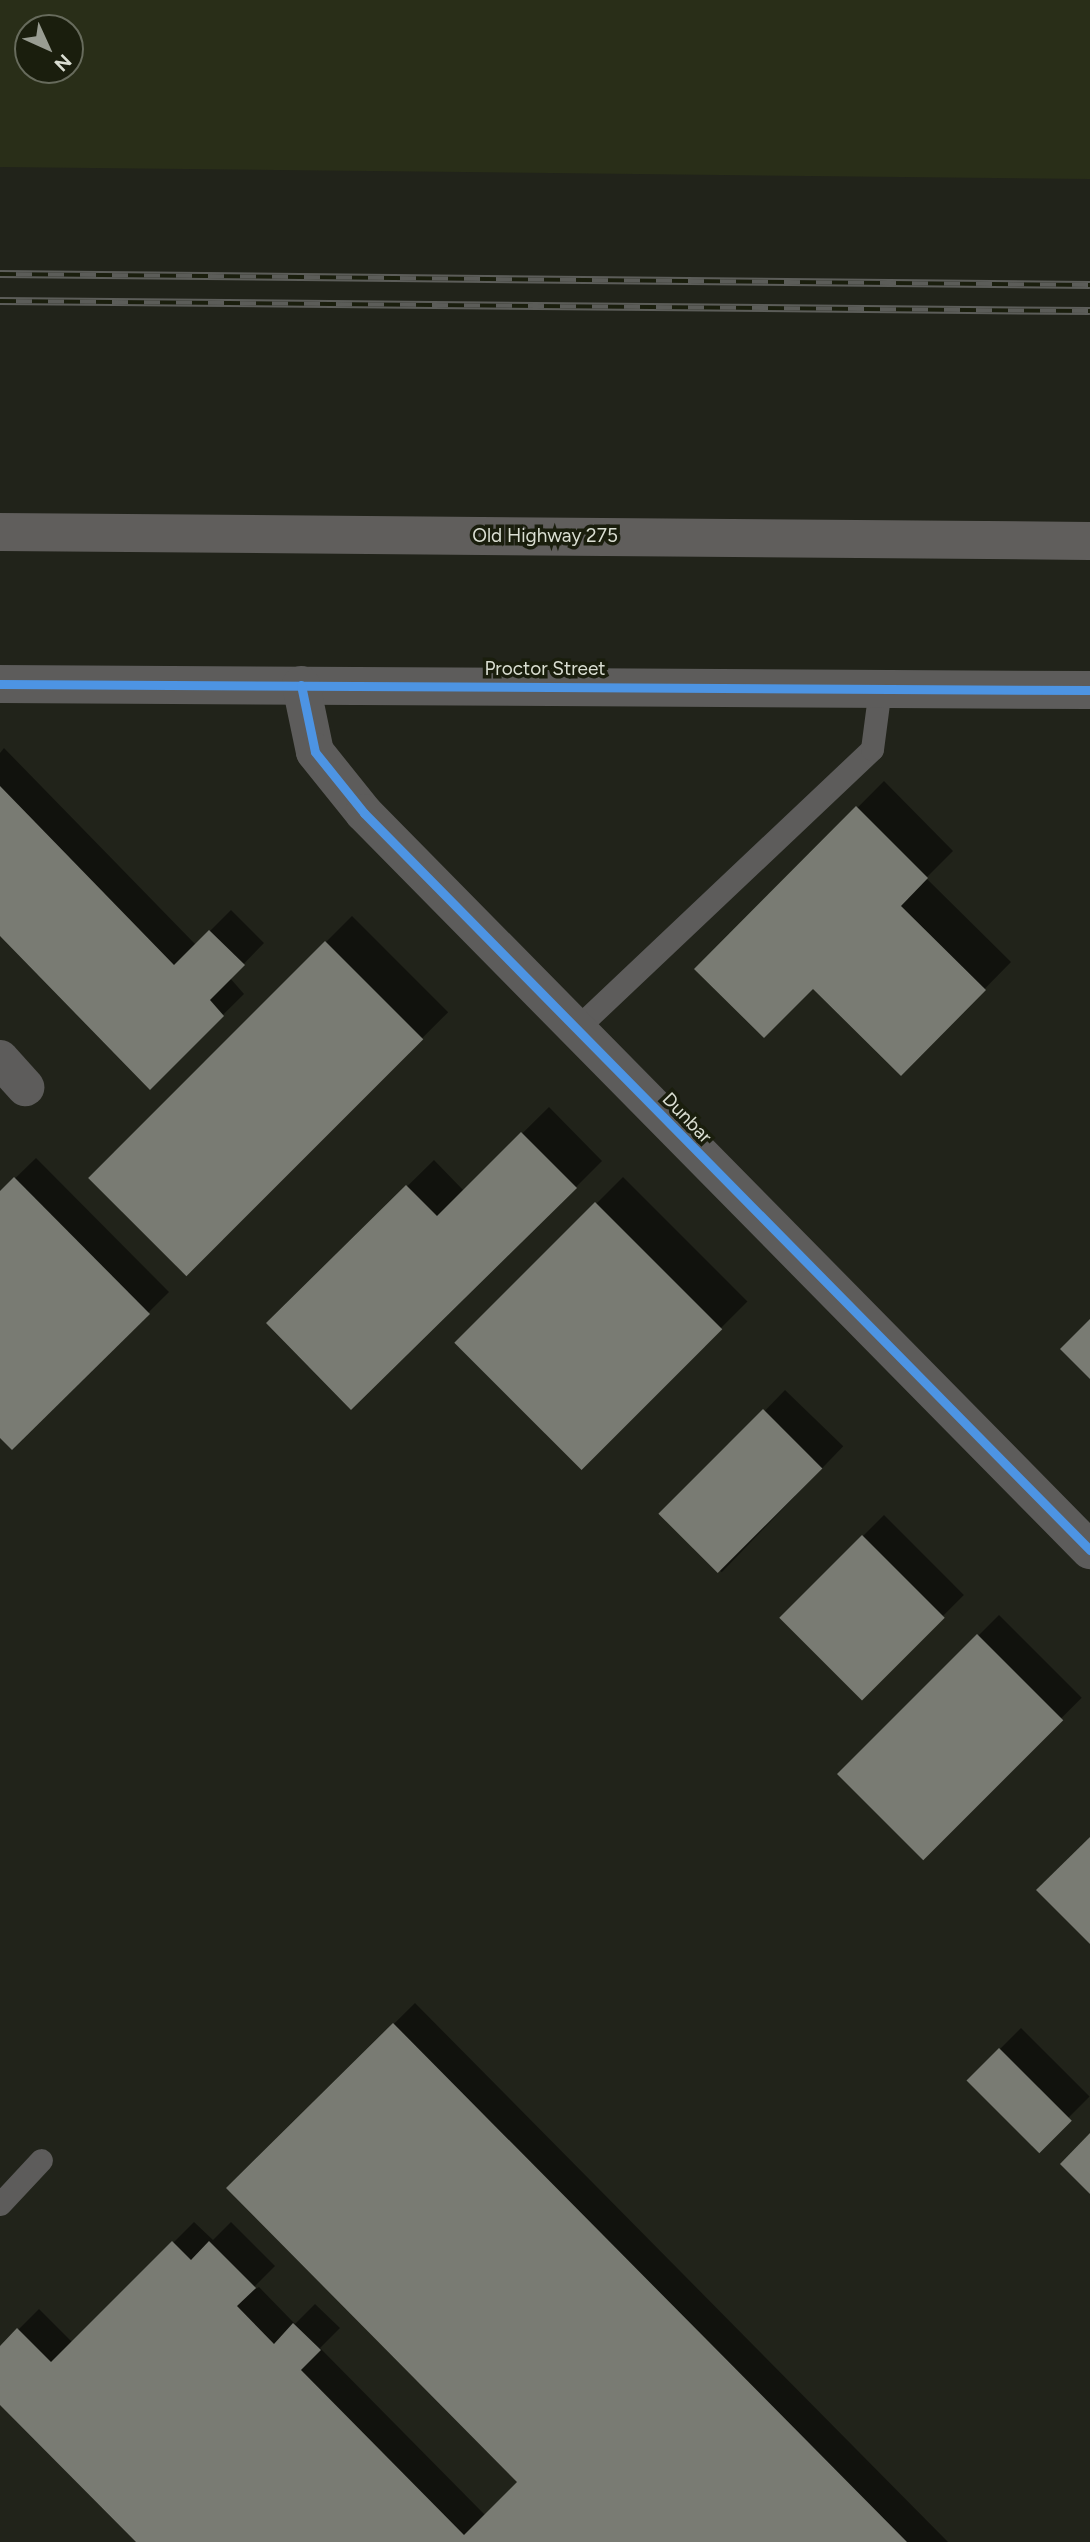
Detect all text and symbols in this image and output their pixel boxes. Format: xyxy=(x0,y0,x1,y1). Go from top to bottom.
north arrow xyxy=(14,14,84,84)
text: N xyxy=(49,49,76,76)
street label: Old Highway 275 xyxy=(472,525,618,547)
street label: Proctor Street xyxy=(484,658,606,680)
street label: Dunbar xyxy=(657,1088,717,1148)

